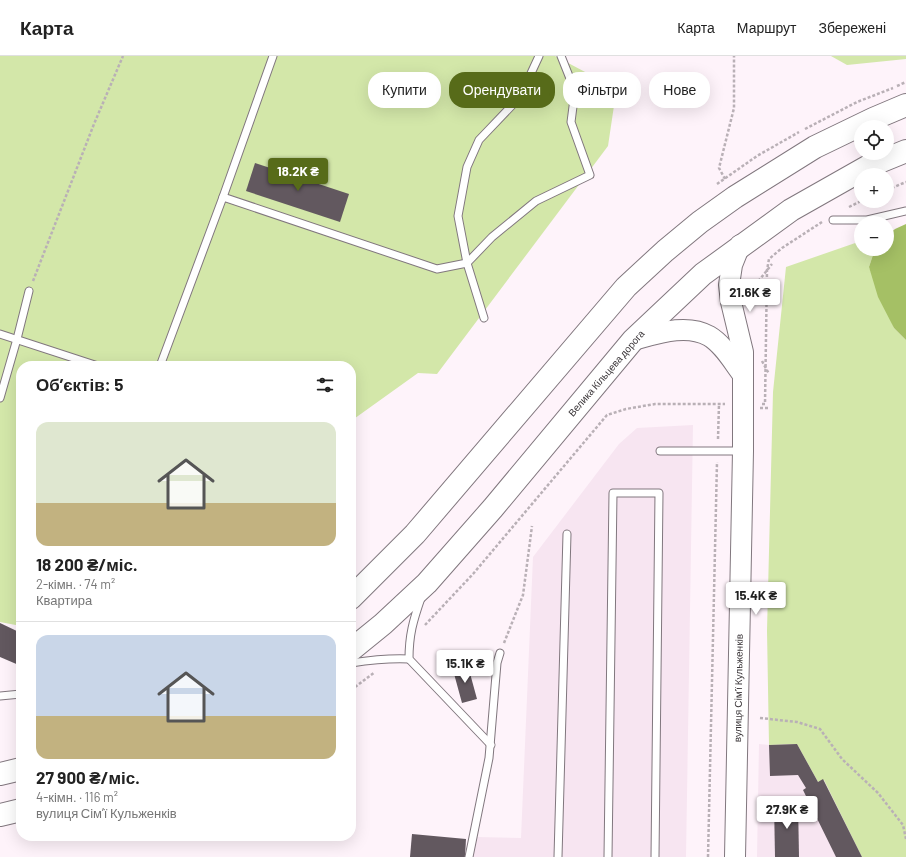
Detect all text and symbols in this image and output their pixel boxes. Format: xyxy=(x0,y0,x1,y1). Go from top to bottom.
text: Карта xyxy=(20,16,74,39)
text: Карта xyxy=(677,19,715,36)
text: Маршрут xyxy=(737,19,796,36)
text: Збережені xyxy=(818,19,886,36)
chip: Купити xyxy=(368,72,441,108)
chip: Орендувати xyxy=(449,72,555,108)
chip: Фільтри xyxy=(563,72,641,108)
chip: Нове xyxy=(649,72,710,108)
map controls xyxy=(854,120,894,256)
button: locate xyxy=(854,120,894,160)
pin: 18.2K ₴ xyxy=(261,158,335,192)
text: 18.2K ₴ xyxy=(277,163,319,179)
button: + xyxy=(854,168,894,208)
button: − xyxy=(854,216,894,256)
pin: 21.6K ₴ xyxy=(713,279,787,313)
text: 21.6K ₴ xyxy=(729,284,771,300)
street label: Велика Кільцева дорога xyxy=(565,327,647,418)
text: Об’єктів: 5 xyxy=(36,374,123,394)
icon: filters xyxy=(314,374,336,396)
icon: home xyxy=(150,448,222,520)
text: 18 200 ₴/міс. xyxy=(36,554,138,574)
text: 2-кімн. · 74 m² xyxy=(36,576,115,592)
pin: 15.4K ₴ xyxy=(719,582,793,616)
text: 15.4K ₴ xyxy=(735,587,777,603)
text: Квартира xyxy=(36,592,92,608)
street label: вулиця Сімʼї Кульженків xyxy=(731,634,745,742)
pin: 15.1K ₴ xyxy=(428,650,502,684)
text: 15.1K ₴ xyxy=(445,655,485,671)
icon: home xyxy=(150,661,222,733)
text: 27 900 ₴/міс. xyxy=(36,767,140,787)
text: 4-кімн. · 116 m² xyxy=(36,789,118,805)
pin: 27.9K ₴ xyxy=(750,796,824,830)
text: 27.9K ₴ xyxy=(766,801,808,817)
text: вулиця Сімʼї Кульженків xyxy=(36,805,177,821)

